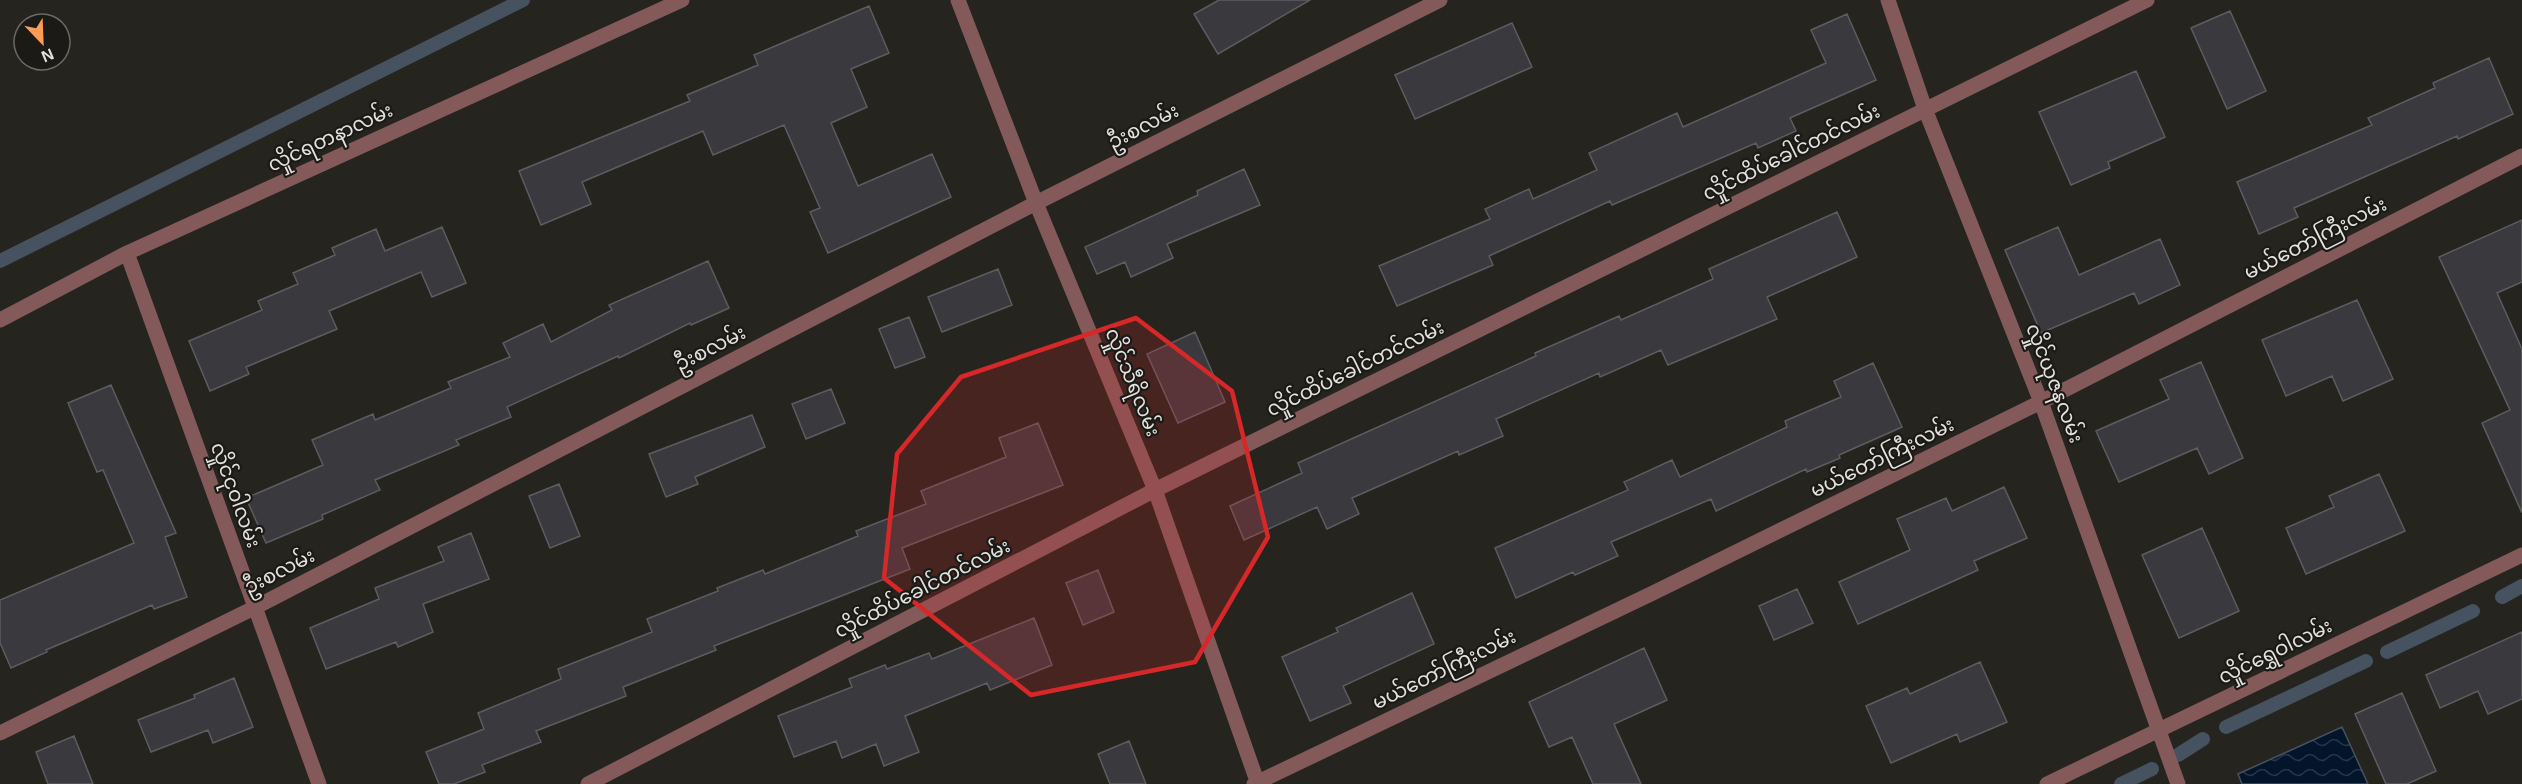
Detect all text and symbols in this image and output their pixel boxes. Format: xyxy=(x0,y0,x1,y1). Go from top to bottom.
north arrow xyxy=(12,12,72,72)
text: N xyxy=(39,45,56,65)
street label: လှိုင်ရတနာလမ်း xyxy=(263,96,398,180)
street label: ဦးစလမ်း xyxy=(1103,96,1184,158)
street label: လှိုင်ထိပ်ခေါင်တင်လမ်း xyxy=(1698,97,1885,209)
street label: မယ်တော်ကြီးလမ်း xyxy=(2239,190,2392,288)
street label: လှိုင်ထိပ်ခေါင်တင်လမ်း xyxy=(1262,313,1449,425)
street label: ဦးစလမ်း xyxy=(670,318,751,380)
street label: လှိုင်ယုဇနလမ်း xyxy=(2017,319,2091,448)
street label: လှိုင်သီရိလမ်း xyxy=(1097,324,1167,441)
street label: မယ်တော်ကြီးလမ်း xyxy=(1805,410,1960,506)
street label: လှိုင်ငုဝါလမ်း xyxy=(201,438,268,553)
street label: လှိုင်ထိပ်ခေါင်တင်လမ်း xyxy=(829,531,1016,646)
street label: ဦးစလမ်း xyxy=(239,541,320,603)
street label: လှိုင်ရွှေဝါလမ်း xyxy=(2213,611,2337,692)
street label: မယ်တော်ကြီးလမ်း xyxy=(1367,622,1522,718)

